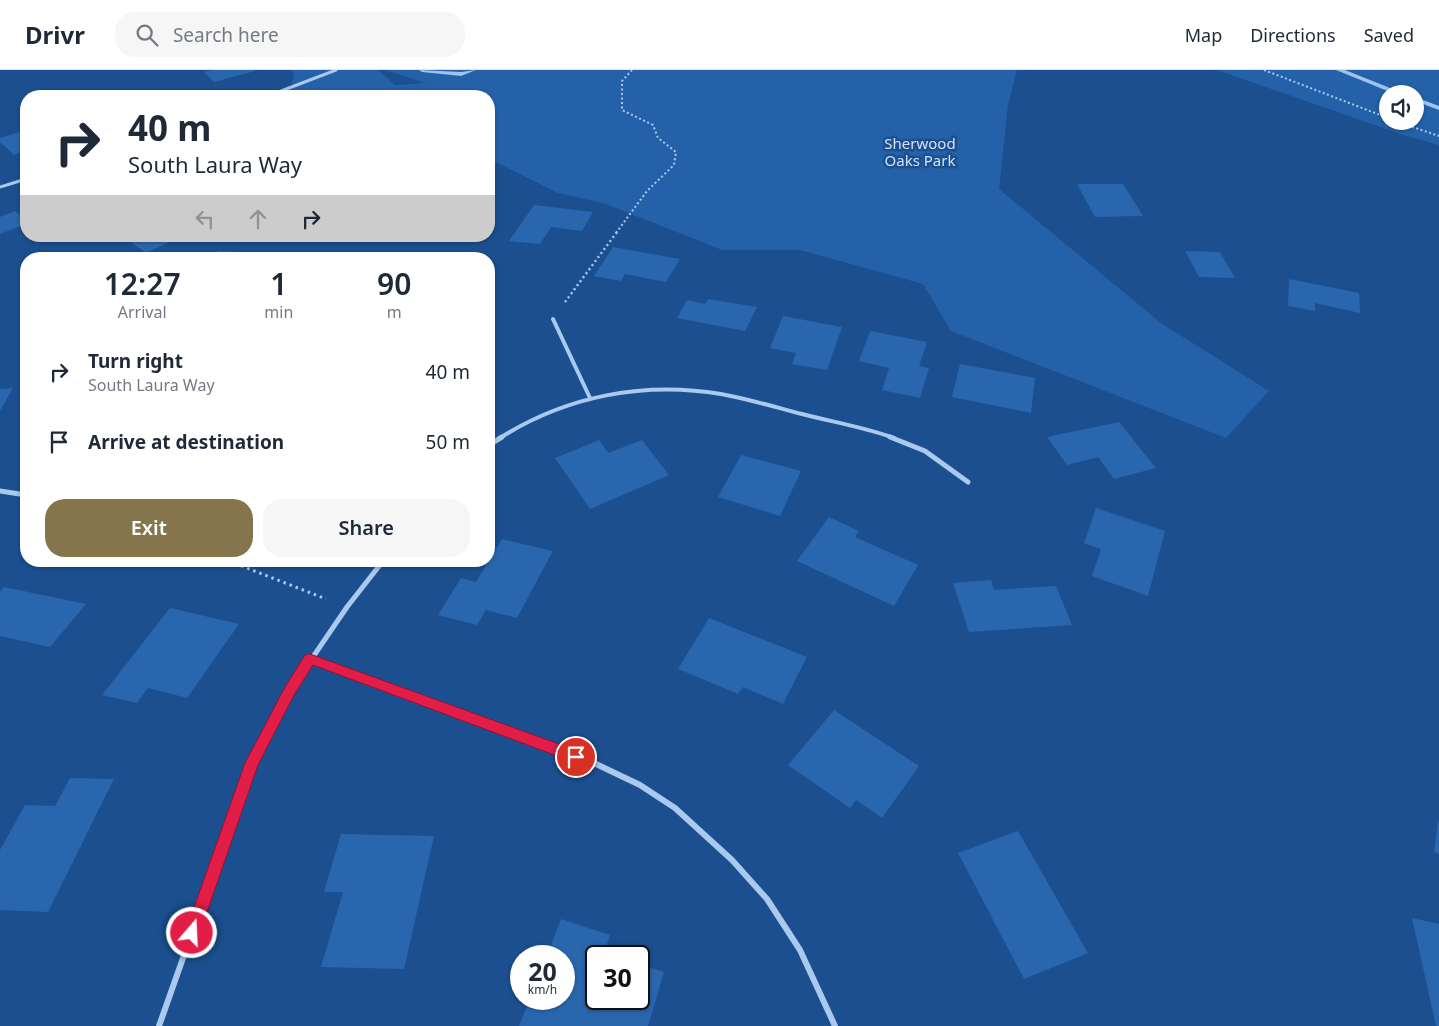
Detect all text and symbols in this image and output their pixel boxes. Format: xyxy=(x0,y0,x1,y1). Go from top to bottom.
search box xyxy=(115,12,465,57)
text: Drivr xyxy=(25,18,85,51)
icon: search xyxy=(133,21,161,49)
text: Search here xyxy=(173,22,279,48)
text: Map xyxy=(1185,23,1222,47)
text: Directions xyxy=(1250,23,1336,47)
text: Saved xyxy=(1364,23,1414,47)
map controls xyxy=(1379,85,1424,130)
button: sound xyxy=(1379,85,1424,130)
text: 40 m xyxy=(128,104,211,151)
icon: right xyxy=(45,110,110,175)
park label: Sherwood Oaks Park xyxy=(884,133,956,170)
text: South Laura Way xyxy=(128,149,302,179)
icon: left xyxy=(191,205,219,233)
icon: ahead xyxy=(244,205,272,233)
icon: right xyxy=(297,205,325,233)
text: 12:27 xyxy=(104,263,181,304)
text: 1 xyxy=(270,263,287,304)
text: 90 xyxy=(377,263,411,304)
text: Arrival xyxy=(118,301,167,323)
text: min xyxy=(264,301,293,323)
text: m xyxy=(387,301,402,323)
text: Turn right xyxy=(88,348,183,374)
icon: right xyxy=(45,358,73,386)
text: 40 m xyxy=(426,359,470,385)
text: South Laura Way xyxy=(88,374,215,396)
icon: arrive xyxy=(45,428,73,456)
text: Arrive at destination xyxy=(88,429,284,455)
text: 50 m xyxy=(426,429,470,455)
button: Exit xyxy=(45,499,253,557)
button: Share xyxy=(263,499,470,557)
pin xyxy=(555,736,597,778)
icon: arrive xyxy=(562,743,590,771)
position arrow xyxy=(165,906,217,958)
speed limit sign: 30 xyxy=(585,945,650,1010)
text: 20 xyxy=(528,954,557,988)
text: km/h xyxy=(528,981,557,998)

